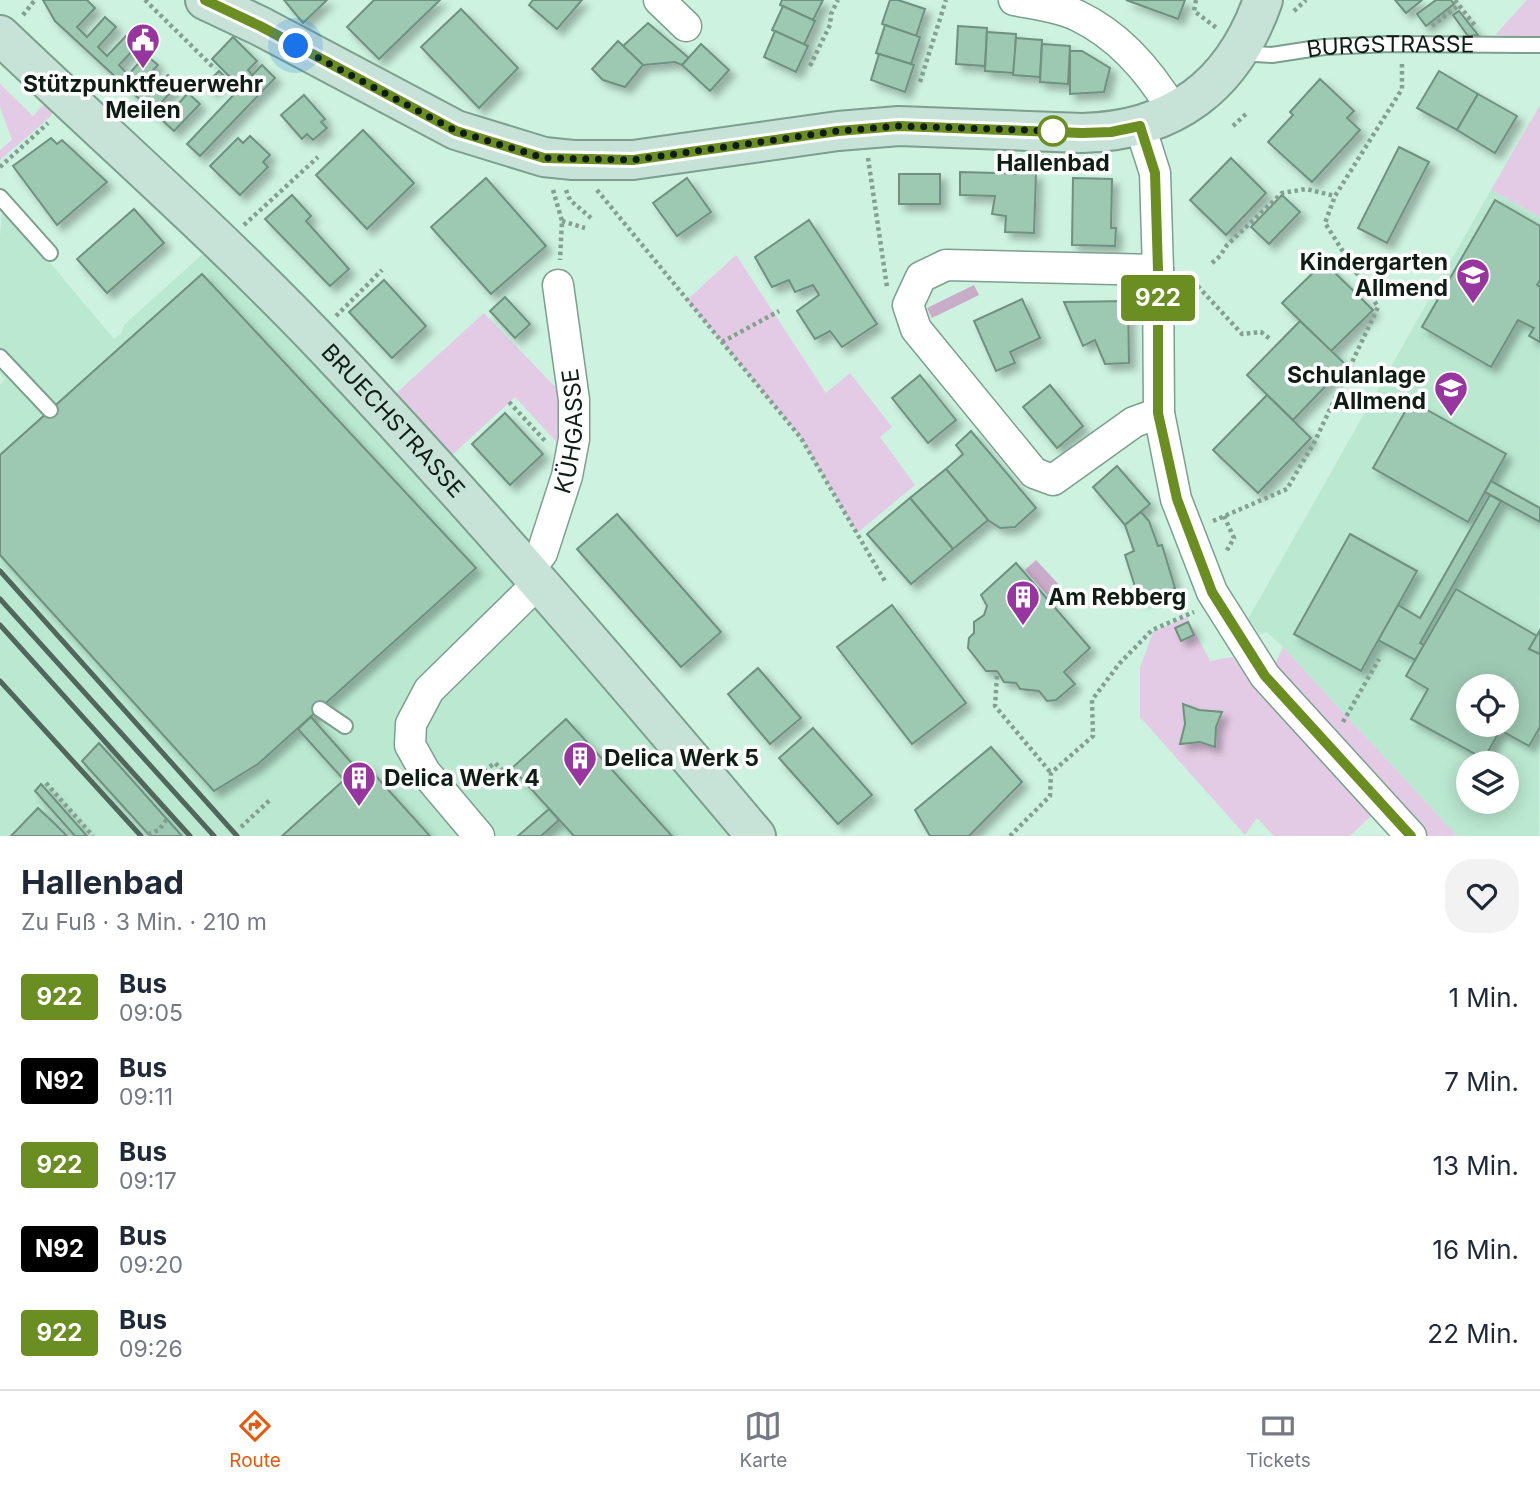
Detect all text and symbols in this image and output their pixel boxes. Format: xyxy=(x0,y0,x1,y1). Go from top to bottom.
public building icon: Stützpunktfeuerwehr Meilen xyxy=(124,21,162,70)
your location xyxy=(278,28,313,63)
street label: BURGSTRASSE xyxy=(1305,30,1474,63)
place label: Stützpunktfeuerwehr Meilen xyxy=(23,70,263,124)
marker: Hallenbad xyxy=(1038,116,1068,146)
place label: Hallenbad xyxy=(996,149,1110,177)
place label: Kindergarten Allmend xyxy=(1300,248,1448,302)
school or university icon: Kindergarten Allmend xyxy=(1454,256,1492,305)
line badge: 922 xyxy=(1118,275,1198,321)
text: 922 xyxy=(1135,283,1181,312)
street label: BRUECHSTRASSE xyxy=(316,338,471,503)
place label: Schulanlage Allmend xyxy=(1287,361,1426,415)
street label: KÜHGASSE xyxy=(548,367,588,497)
school or university icon: Schulanlage Allmend xyxy=(1432,369,1470,418)
building icon: Am Rebberg xyxy=(1004,578,1042,627)
place label: Am Rebberg xyxy=(1048,583,1186,611)
map controls xyxy=(1456,674,1519,814)
button: locate xyxy=(1456,674,1519,737)
building icon: Delica Werk 5 xyxy=(561,739,599,788)
place label: Delica Werk 5 xyxy=(604,744,759,772)
button: layers xyxy=(1456,751,1519,814)
building icon: Delica Werk 4 xyxy=(340,759,378,808)
place label: Delica Werk 4 xyxy=(384,764,540,792)
button: heart xyxy=(1445,859,1519,933)
text: Hallenbad xyxy=(21,862,184,902)
text: Zu Fuß · 3 Min. · 210 m xyxy=(21,908,267,936)
text: Bus xyxy=(119,968,167,999)
text: 922 xyxy=(37,982,82,1011)
text: 1 Min. xyxy=(1448,982,1519,1013)
text: 09:05 xyxy=(119,999,183,1027)
text: Bus xyxy=(119,1052,167,1083)
text: N92 xyxy=(35,1066,84,1095)
text: 7 Min. xyxy=(1444,1066,1519,1097)
text: 09:11 xyxy=(119,1083,173,1111)
text: Bus xyxy=(119,1136,167,1167)
text: 922 xyxy=(37,1150,82,1179)
text: 13 Min. xyxy=(1432,1150,1519,1181)
text: 09:17 xyxy=(119,1167,177,1195)
text: Bus xyxy=(119,1220,167,1251)
text: N92 xyxy=(35,1234,84,1263)
text: 16 Min. xyxy=(1432,1234,1519,1265)
text: 09:20 xyxy=(119,1251,183,1279)
text: Bus xyxy=(119,1304,167,1335)
text: 922 xyxy=(37,1318,82,1347)
text: 22 Min. xyxy=(1427,1318,1519,1349)
text: 09:26 xyxy=(119,1335,183,1363)
tab: Route xyxy=(229,1407,281,1472)
tab: Karte xyxy=(739,1407,787,1472)
tab: Tickets xyxy=(1246,1407,1311,1472)

